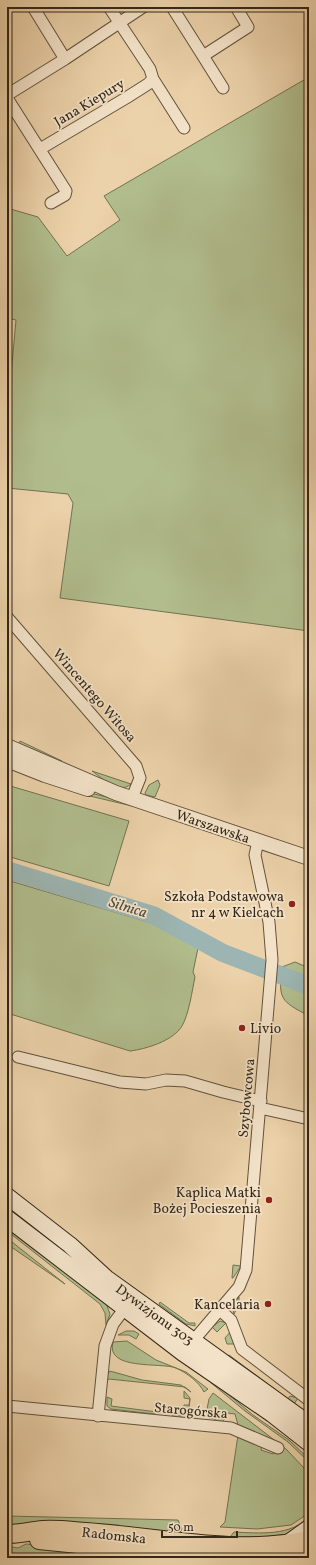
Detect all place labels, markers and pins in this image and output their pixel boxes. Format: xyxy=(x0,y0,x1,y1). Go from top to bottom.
place label: Szkoła Podstawowa nr 4 w Kielcach xyxy=(164,888,284,923)
marker: Szkoła Podstawowa nr 4 w Kielcach xyxy=(287,899,297,909)
place label: Livio xyxy=(250,1020,281,1039)
marker: Livio xyxy=(237,1023,247,1033)
place label: Kaplica Matki Bożej Pocieszenia xyxy=(153,1184,261,1219)
marker: Kaplica Matki Bożej Pocieszenia xyxy=(264,1195,274,1205)
place label: Kancelaria xyxy=(194,1296,260,1315)
marker: Kancelaria xyxy=(263,1299,273,1309)

